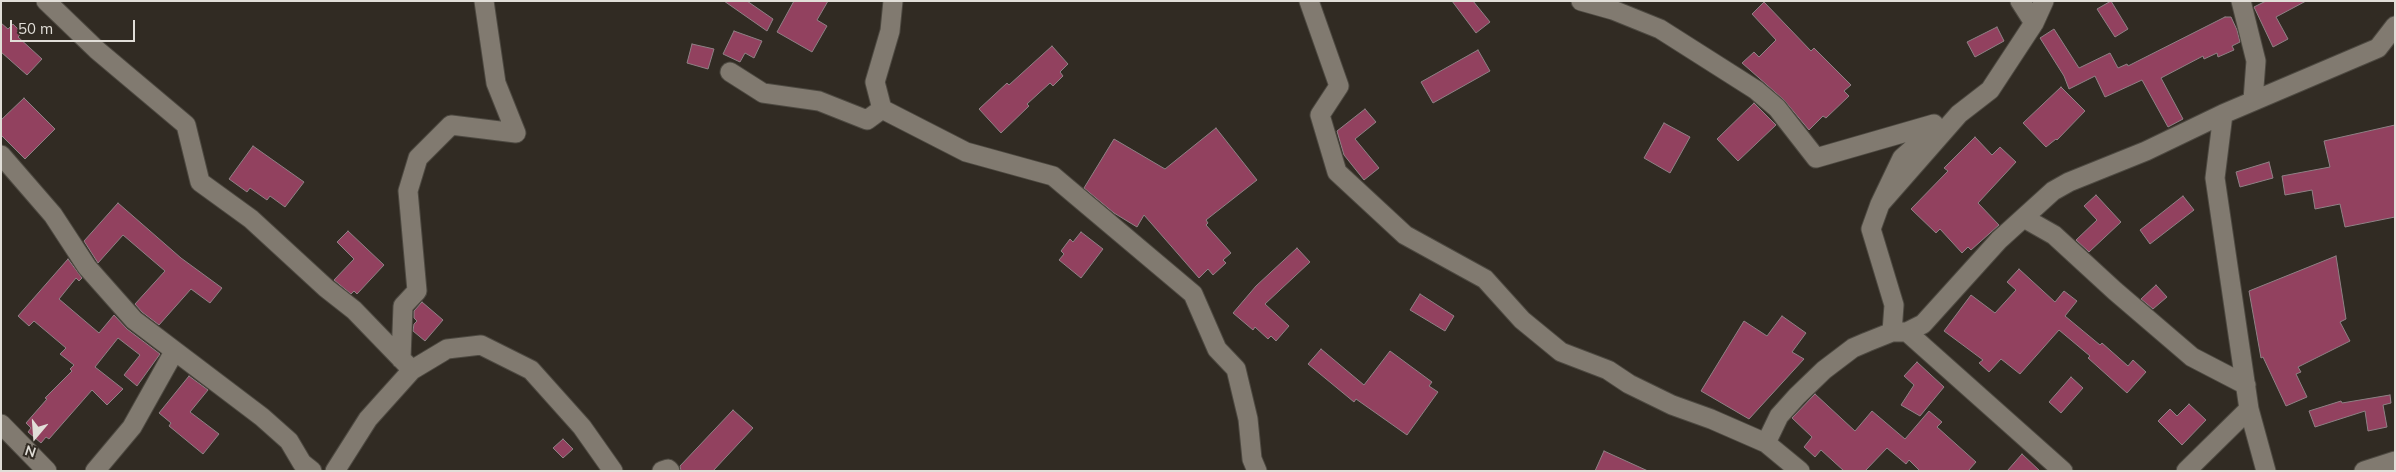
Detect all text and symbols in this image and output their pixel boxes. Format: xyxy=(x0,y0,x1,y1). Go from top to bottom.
scale bar xyxy=(12,10,138,42)
text: 50 m xyxy=(18,19,53,38)
north arrow xyxy=(10,412,60,462)
text: N xyxy=(23,441,38,461)

